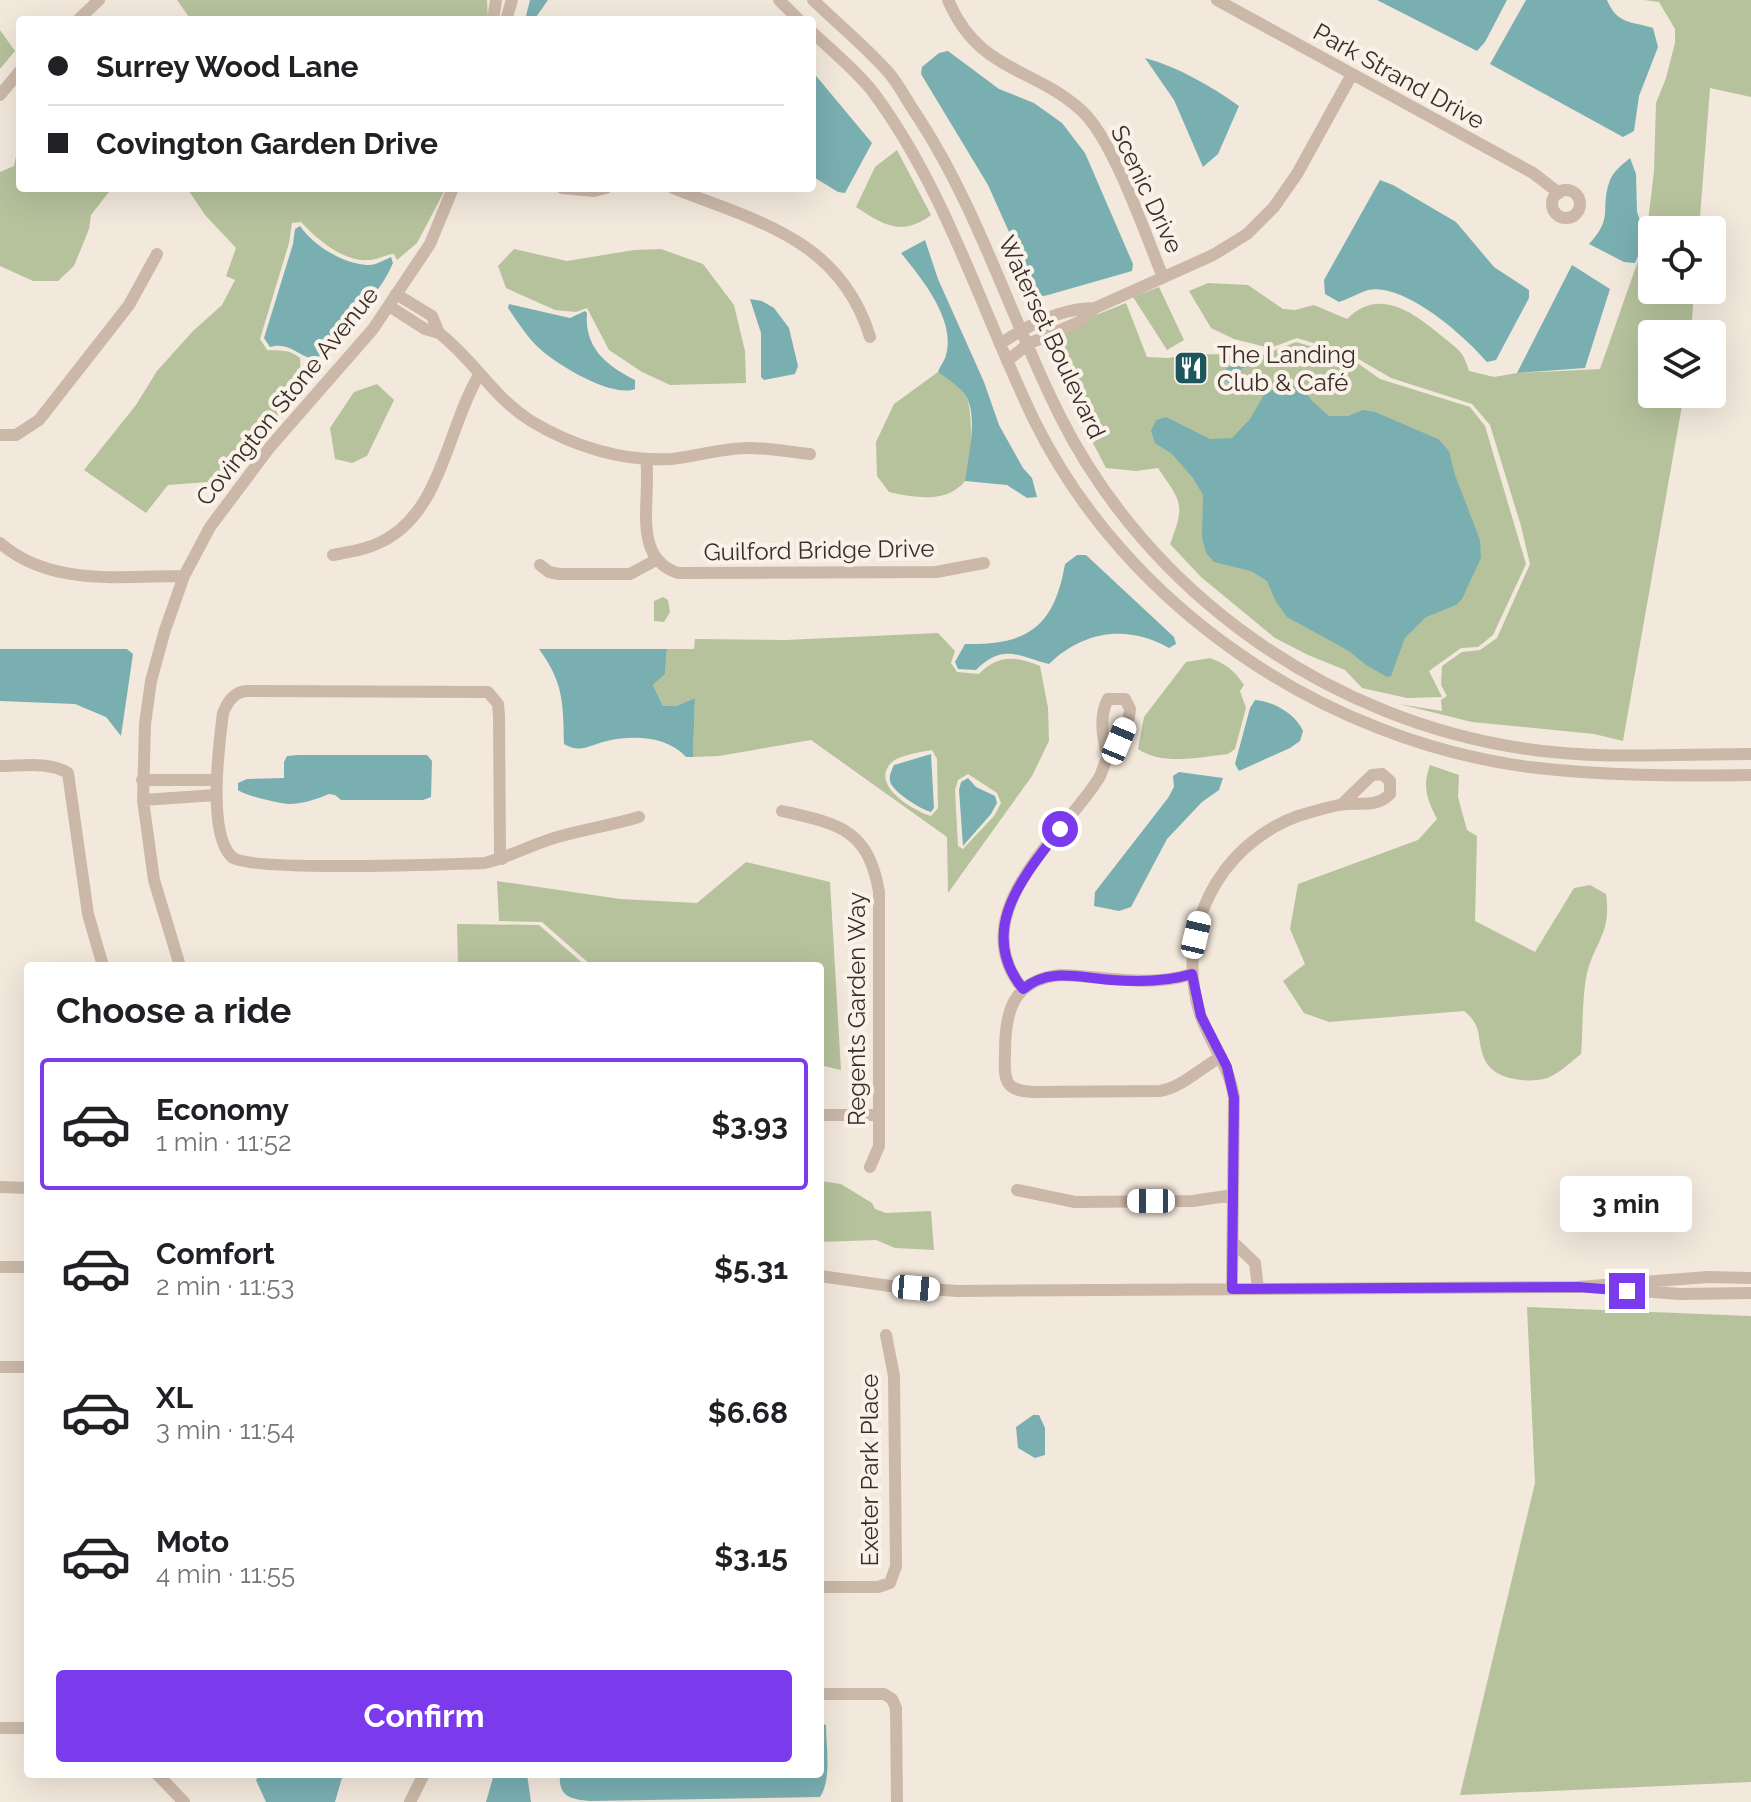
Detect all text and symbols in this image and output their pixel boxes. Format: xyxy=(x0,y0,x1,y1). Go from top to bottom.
street label: Park Strand Drive xyxy=(1308,17,1490,135)
text: Surrey Wood Lane xyxy=(96,49,358,84)
street label: Scenic Drive xyxy=(1105,121,1189,257)
text: Covington Garden Drive xyxy=(96,126,438,161)
map controls xyxy=(1638,216,1726,408)
button: locate xyxy=(1638,216,1726,304)
street label: Waterset Boulevard xyxy=(992,231,1112,443)
street label: Covington Stone Avenue xyxy=(190,281,384,511)
button: layers xyxy=(1638,320,1726,408)
place label: The Landing Club & Café xyxy=(1217,340,1356,397)
restaurant icon: The Landing Club & Café xyxy=(1172,349,1210,387)
street label: Guilford Bridge Drive xyxy=(703,533,935,567)
car xyxy=(1099,714,1139,768)
route start xyxy=(1042,811,1078,847)
street label: Regents Garden Way xyxy=(842,892,871,1126)
car xyxy=(1179,909,1213,961)
text: Choose a ride xyxy=(56,989,291,1031)
icon: car xyxy=(60,1088,132,1160)
text: Economy xyxy=(156,1092,289,1127)
text: $3.93 xyxy=(711,1107,788,1142)
text: 1 min · 11:52 xyxy=(156,1127,292,1157)
callout: 3 min xyxy=(1561,1175,1693,1231)
car xyxy=(1127,1189,1175,1213)
text: 3 min xyxy=(1592,1189,1660,1219)
icon: car xyxy=(60,1232,132,1304)
text: Comfort xyxy=(156,1236,275,1271)
text: $5.31 xyxy=(714,1251,788,1286)
text: 2 min · 11:53 xyxy=(156,1271,294,1301)
route end xyxy=(1609,1273,1645,1309)
car xyxy=(891,1274,941,1302)
street label: Exeter Park Place xyxy=(855,1374,884,1566)
icon: car xyxy=(60,1376,132,1448)
text: XL xyxy=(156,1380,193,1415)
text: $6.68 xyxy=(708,1395,788,1430)
text: 3 min · 11:54 xyxy=(156,1415,295,1445)
icon: car xyxy=(60,1520,132,1592)
text: Moto xyxy=(156,1524,229,1559)
text: $3.15 xyxy=(714,1539,788,1574)
text: 4 min · 11:55 xyxy=(156,1559,295,1589)
button: Confirm xyxy=(56,1670,792,1762)

